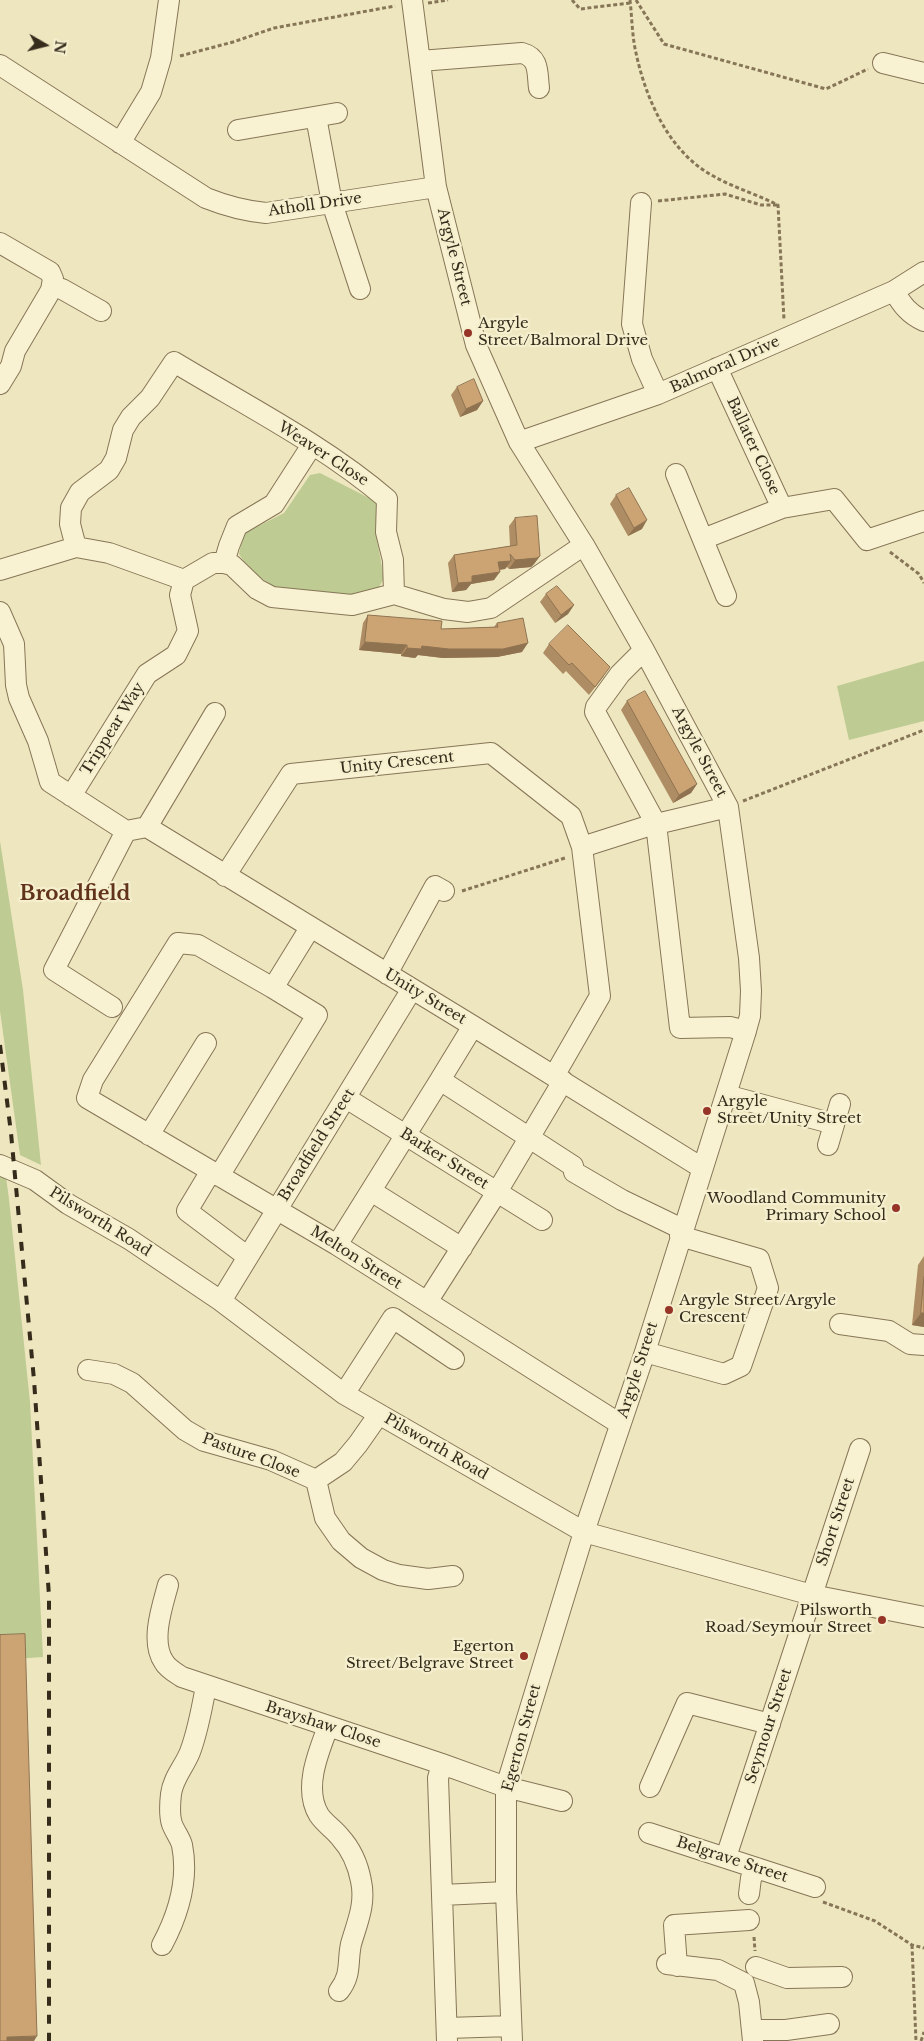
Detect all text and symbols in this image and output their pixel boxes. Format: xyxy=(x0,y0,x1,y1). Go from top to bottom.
north arrow xyxy=(20,20,70,70)
text: N xyxy=(50,39,70,55)
street label: Atholl Drive xyxy=(267,190,363,220)
street label: Argyle Street xyxy=(433,206,475,308)
place label: Argyle Street/Balmoral Drive xyxy=(478,315,648,350)
marker: Argyle Street/Balmoral Drive xyxy=(462,327,474,339)
street label: Balmoral Drive xyxy=(667,333,783,397)
street label: Ballater Close xyxy=(723,394,783,498)
street label: Weaver Close xyxy=(274,418,372,490)
street label: Trippear Way xyxy=(77,679,149,779)
street label: Argyle Street xyxy=(668,704,730,800)
street label: Unity Crescent xyxy=(339,748,455,778)
district label: Broadfield xyxy=(20,882,130,906)
street label: Unity Street xyxy=(381,965,469,1029)
street label: Broadfield Street xyxy=(275,1085,359,1205)
place label: Argyle Street/Unity Street xyxy=(717,1093,862,1128)
marker: Argyle Street/Unity Street xyxy=(701,1105,713,1117)
street label: Barker Street xyxy=(396,1125,492,1193)
street label: Pilsworth Road xyxy=(46,1183,154,1261)
place label: Woodland Community Primary School xyxy=(707,1190,886,1225)
marker: Woodland Community Primary School xyxy=(890,1202,902,1214)
street label: Melton Street xyxy=(307,1223,405,1293)
place label: Argyle Street/Argyle Crescent xyxy=(679,1292,836,1327)
marker: Argyle Street/Argyle Crescent xyxy=(663,1304,675,1316)
street label: Argyle Street xyxy=(614,1320,662,1420)
street label: Pilsworth Road xyxy=(381,1410,491,1484)
street label: Pasture Close xyxy=(200,1430,302,1482)
street label: Short Street xyxy=(813,1475,859,1569)
place label: Pilsworth Road/Seymour Street xyxy=(705,1602,872,1637)
marker: Pilsworth Road/Seymour Street xyxy=(876,1614,888,1626)
place label: Egerton Street/Belgrave Street xyxy=(346,1638,514,1673)
marker: Egerton Street/Belgrave Street xyxy=(518,1650,530,1662)
street label: Seymour Street xyxy=(742,1666,796,1786)
street label: Egerton Street xyxy=(499,1682,545,1794)
street label: Brayshaw Close xyxy=(263,1698,383,1752)
street label: Belgrave Street xyxy=(674,1834,790,1886)

